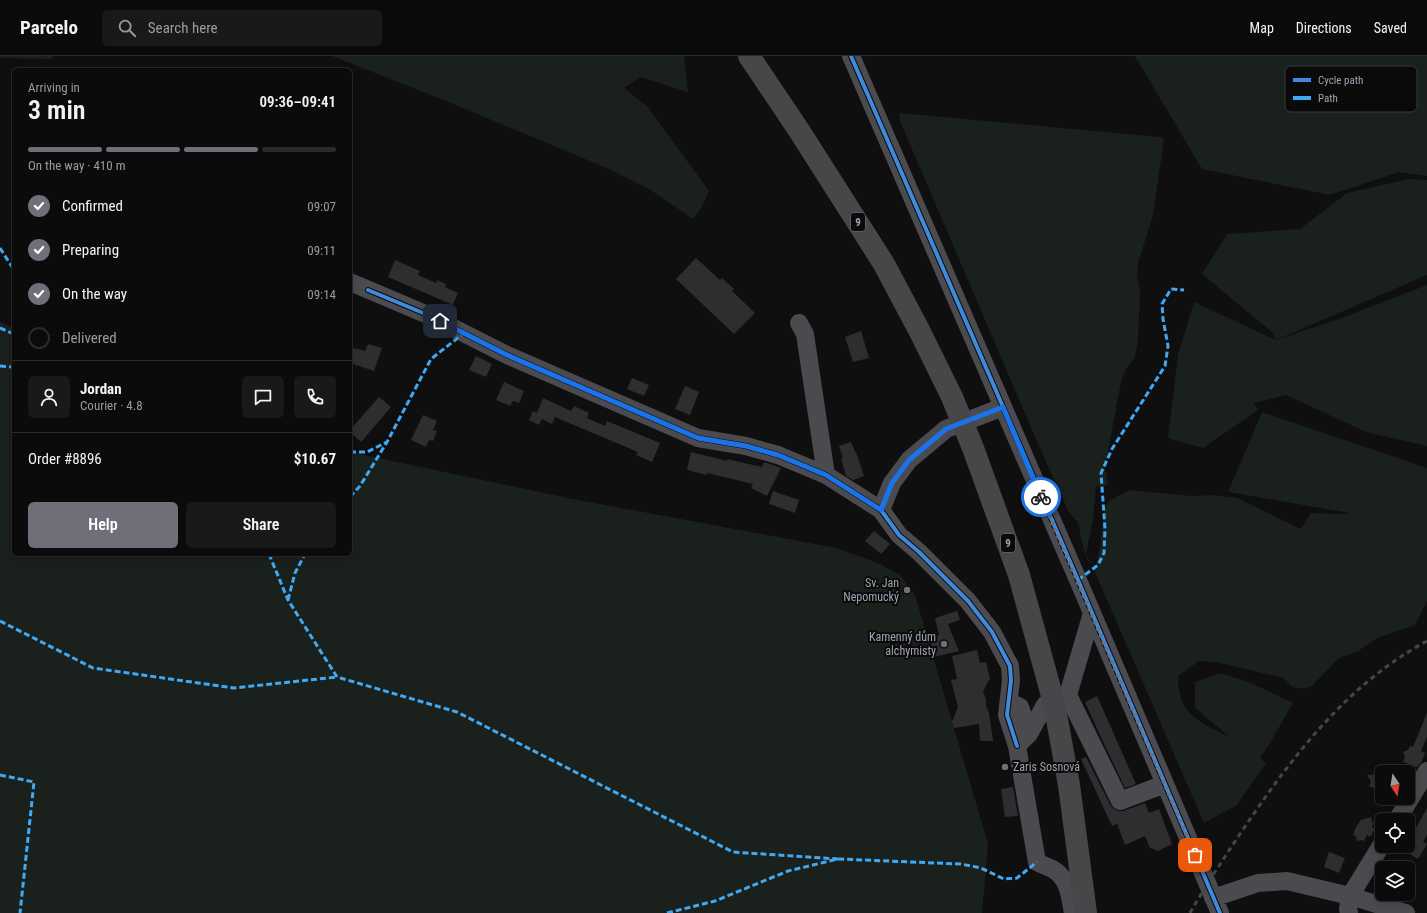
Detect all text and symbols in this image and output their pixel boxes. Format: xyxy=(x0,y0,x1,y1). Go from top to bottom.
search box xyxy=(102,10,382,46)
text: Parcelo xyxy=(20,16,78,39)
icon: search xyxy=(116,17,138,39)
text: Search here xyxy=(148,19,218,37)
text: Map xyxy=(1250,20,1274,36)
text: Directions xyxy=(1296,20,1352,36)
text: Saved xyxy=(1374,20,1407,36)
legend xyxy=(1285,66,1417,112)
text: Cycle path xyxy=(1318,74,1363,87)
text: Arriving in xyxy=(28,80,80,95)
text: Path xyxy=(1318,92,1338,105)
text: 09:36–09:41 xyxy=(259,93,336,111)
text: 3 min xyxy=(28,95,86,125)
text: On the way · 410 m xyxy=(28,158,125,173)
icon: check xyxy=(28,195,50,217)
text: Confirmed xyxy=(62,197,123,215)
text: 09:07 xyxy=(307,199,336,214)
road number: 9 xyxy=(851,213,865,231)
icon: check xyxy=(28,239,50,261)
text: Preparing xyxy=(62,241,119,259)
text: 09:11 xyxy=(307,243,336,258)
icon: check xyxy=(28,283,50,305)
text: On the way xyxy=(62,285,127,303)
text: 09:14 xyxy=(307,287,336,302)
pin xyxy=(423,304,457,338)
icon: home xyxy=(429,310,451,332)
text: Delivered xyxy=(62,329,117,347)
button: person xyxy=(28,376,70,418)
button: chat xyxy=(242,376,284,418)
button: phone xyxy=(294,376,336,418)
text: Jordan xyxy=(80,380,122,398)
text: Courier · 4.8 xyxy=(80,398,143,413)
text: Order #8896 xyxy=(28,450,102,468)
text: $10.67 xyxy=(294,450,336,468)
courier xyxy=(1021,477,1061,517)
icon: bike xyxy=(1030,486,1052,508)
button: Help xyxy=(28,502,178,548)
button: Share xyxy=(186,502,336,548)
road number: 9 xyxy=(1001,534,1015,552)
place label: Sv. Jan Nepomucký xyxy=(843,576,899,604)
marker: Sv. Jan Nepomucký xyxy=(902,585,912,595)
place label: Kamenný dům alchymisty xyxy=(869,630,936,658)
marker: Kamenný dům alchymisty xyxy=(939,639,949,649)
place label: Zaris Sosnová xyxy=(1013,760,1080,774)
marker: Zaris Sosnová xyxy=(1000,762,1010,772)
north arrow xyxy=(1375,765,1415,805)
map controls xyxy=(1375,765,1415,901)
button: locate xyxy=(1375,813,1415,853)
pin xyxy=(1178,838,1212,872)
icon: bag xyxy=(1184,844,1206,866)
button: layers xyxy=(1375,861,1415,901)

